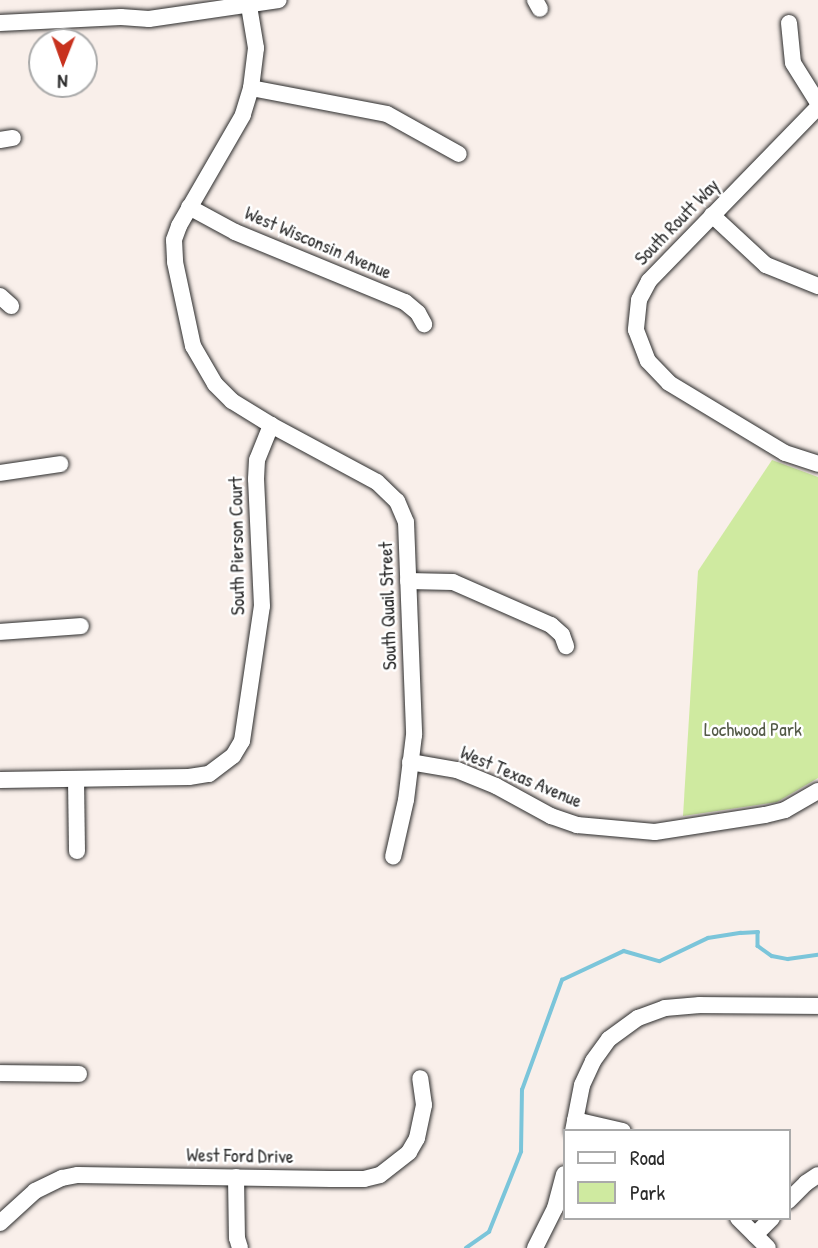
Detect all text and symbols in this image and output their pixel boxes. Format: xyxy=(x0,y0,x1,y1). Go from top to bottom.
north arrow xyxy=(28,28,98,98)
text: N xyxy=(57,69,68,95)
street label: South Routt Way xyxy=(630,174,724,270)
street label: West Wisconsin Avenue xyxy=(241,202,395,284)
street label: South Pierson Court xyxy=(224,477,250,615)
street label: South Quail Street xyxy=(374,542,402,670)
park label: Lochwood Park xyxy=(704,719,802,741)
street label: West Texas Avenue xyxy=(457,741,585,813)
legend xyxy=(562,1129,790,1220)
text: Road xyxy=(630,1143,664,1172)
street label: West Ford Drive xyxy=(186,1144,294,1168)
text: Park xyxy=(630,1178,665,1207)

